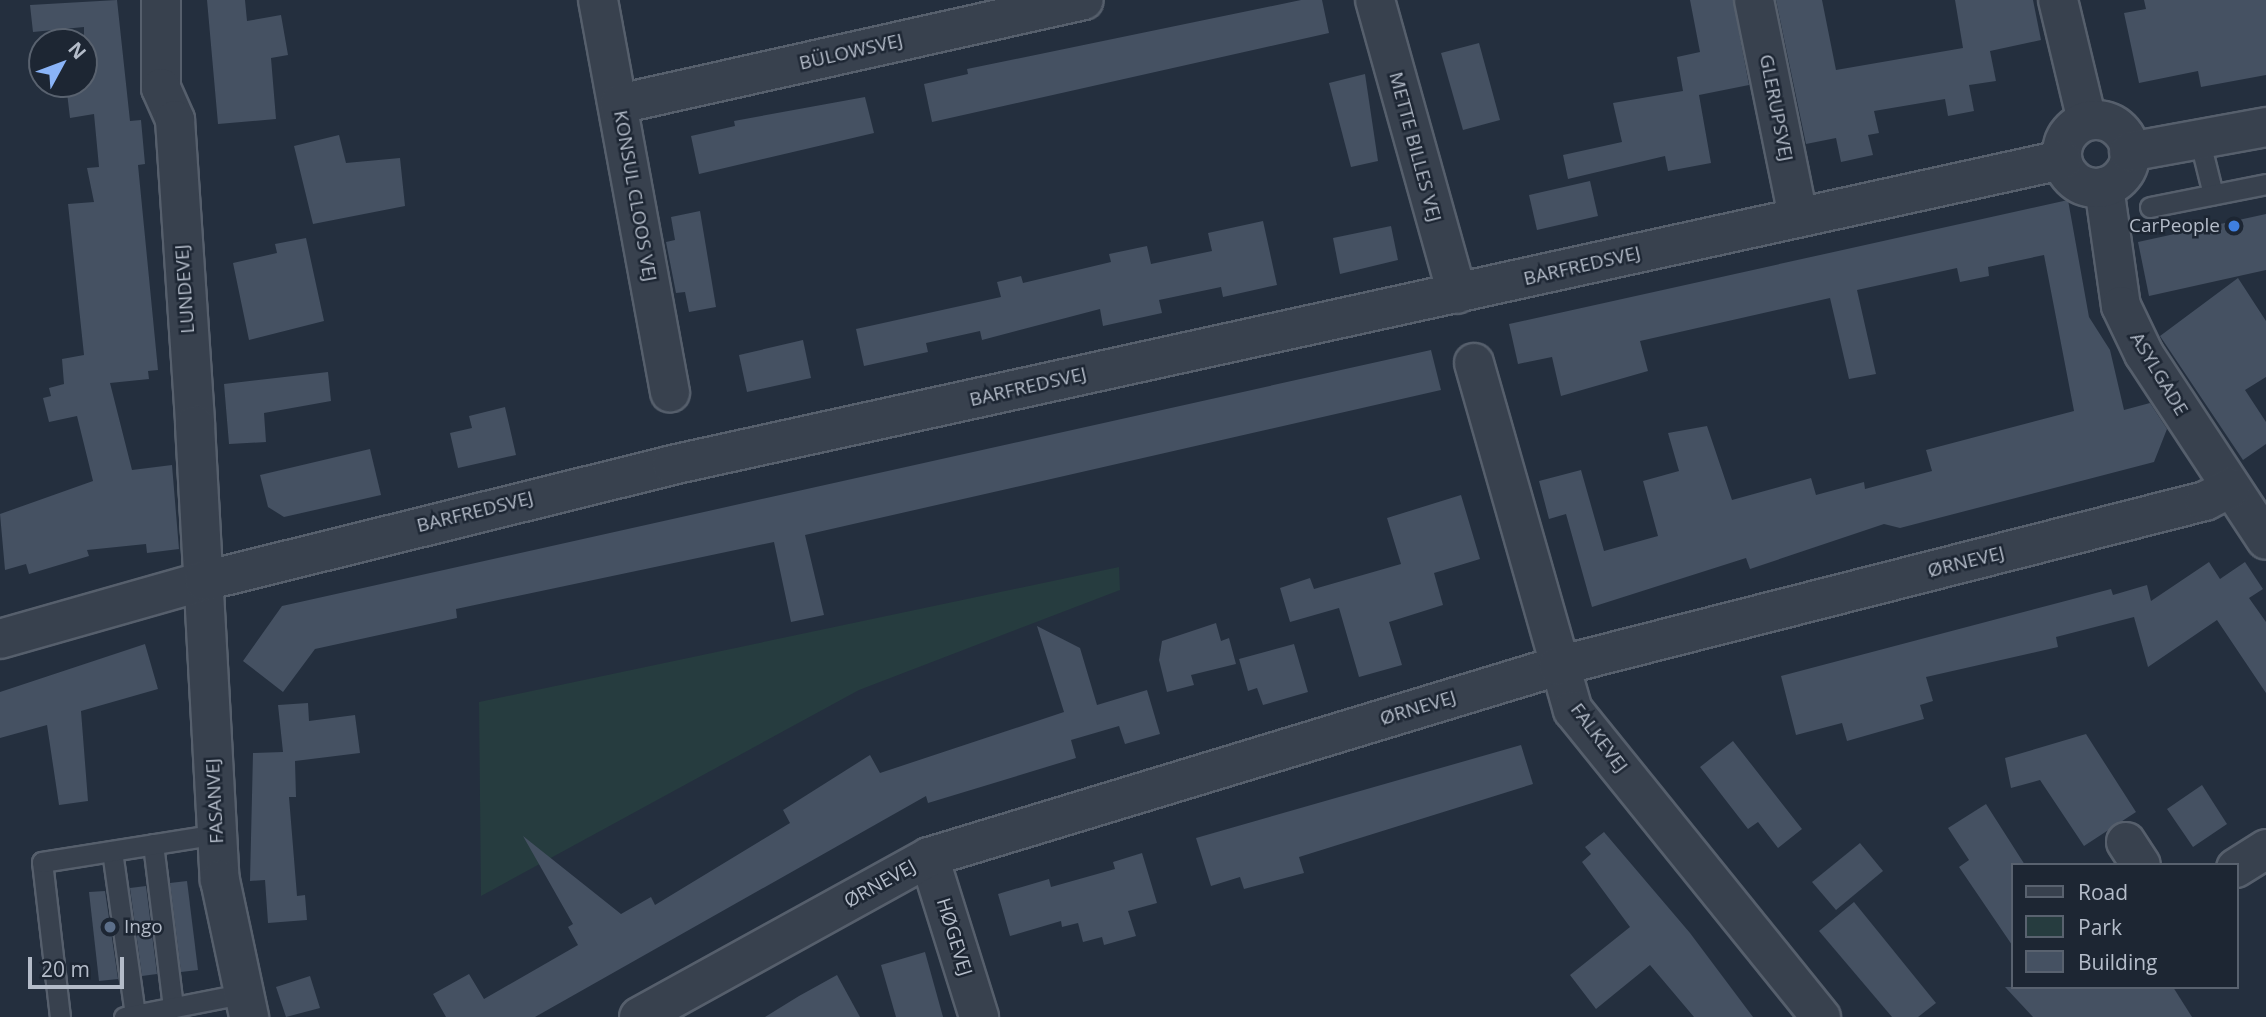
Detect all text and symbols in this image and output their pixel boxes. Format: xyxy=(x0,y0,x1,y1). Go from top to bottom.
north arrow xyxy=(28,28,98,98)
street label: BÜLOWSVEJ xyxy=(797,29,905,75)
text: N xyxy=(62,36,92,65)
street label: GLERUPSVEJ xyxy=(1754,52,1798,164)
street label: METTE BILLES VEJ xyxy=(1384,69,1446,225)
street label: KONSUL CLOOS VEJ xyxy=(609,109,661,283)
place label: CarPeople xyxy=(2129,215,2220,237)
marker: CarPeople xyxy=(2226,218,2242,234)
street label: BARFREDSVEJ xyxy=(1521,241,1643,291)
street label: LUNDEVEJ xyxy=(171,244,199,334)
street label: ASYLGADE xyxy=(2125,328,2193,420)
street label: BARFREDSVEJ xyxy=(967,362,1089,412)
street label: BARFREDSVEJ xyxy=(414,487,536,537)
street label: ØRNEVEJ xyxy=(1925,541,2007,583)
street label: ØRNEVEJ xyxy=(1377,686,1459,730)
street label: FALKEVEJ xyxy=(1566,699,1632,777)
street label: FASANVEJ xyxy=(201,758,229,844)
street label: ØRNEVEJ xyxy=(840,855,920,913)
legend xyxy=(2010,863,2238,989)
text: Road xyxy=(2078,878,2128,906)
street label: HØGEVEJ xyxy=(931,895,977,979)
text: Park xyxy=(2078,913,2122,941)
place label: Ingo xyxy=(124,916,163,938)
marker: Ingo xyxy=(102,919,118,935)
scale bar xyxy=(32,944,128,988)
text: Building xyxy=(2078,948,2157,976)
text: 20 m xyxy=(41,955,90,983)

